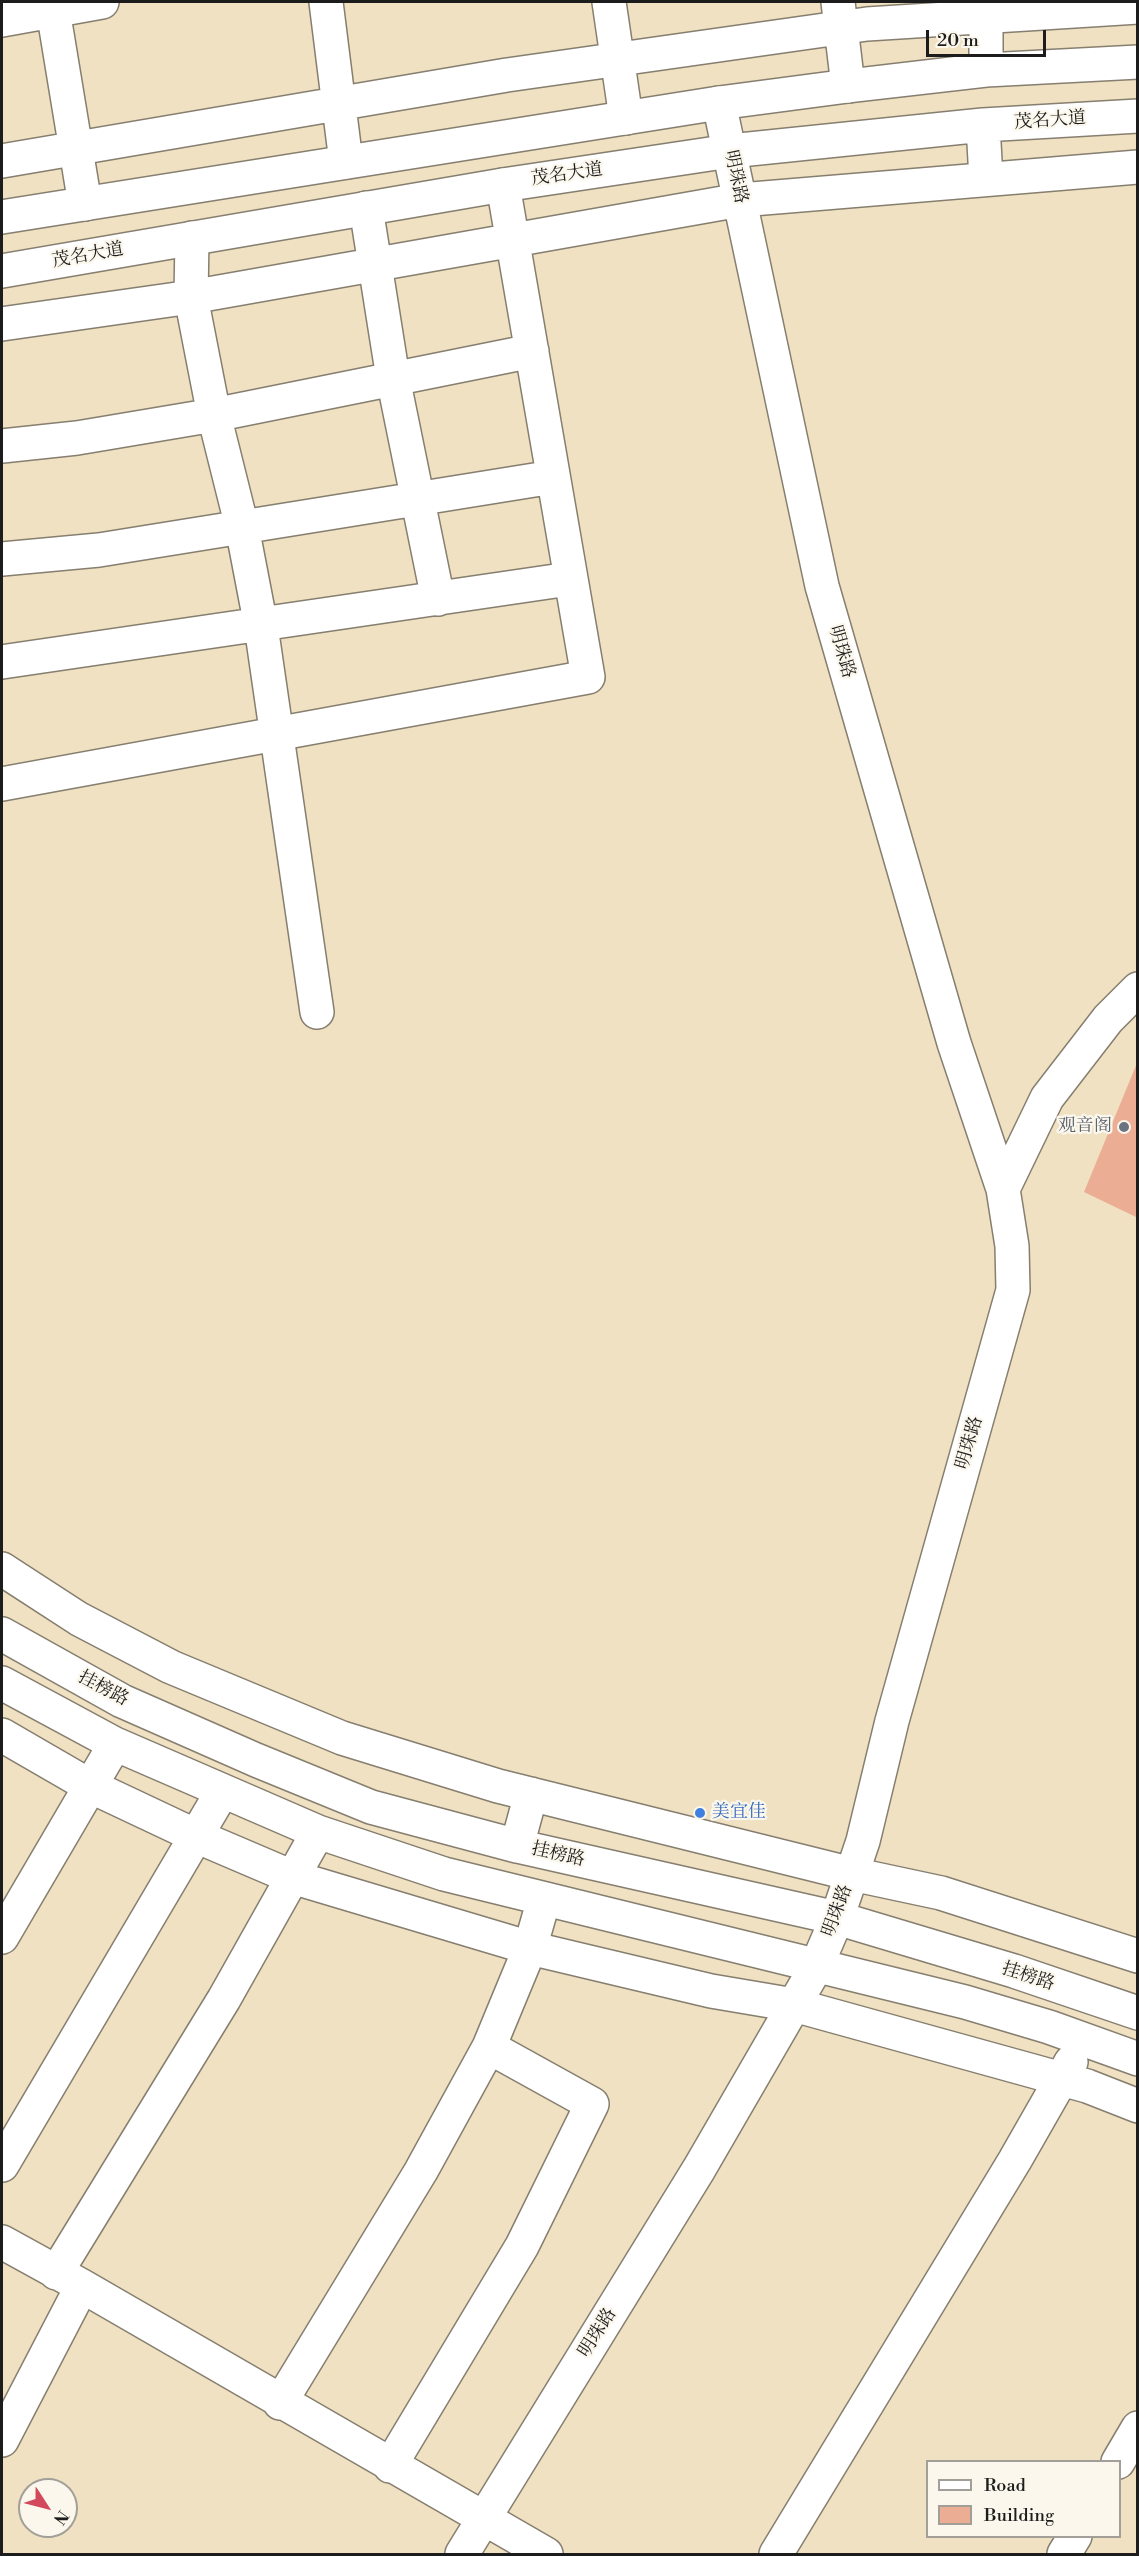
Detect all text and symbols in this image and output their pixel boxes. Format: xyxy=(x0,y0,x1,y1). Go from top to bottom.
scale bar xyxy=(929,18,1049,56)
text: 20 m xyxy=(937,29,979,52)
street label: 茂名大道 xyxy=(1013,108,1087,134)
street label: 明珠路 xyxy=(719,148,751,206)
street label: 茂名大道 xyxy=(530,159,604,191)
street label: 茂名大道 xyxy=(51,239,125,273)
street label: 明珠路 xyxy=(823,623,859,681)
place label: 观音阁 xyxy=(1058,1116,1112,1138)
marker: 观音阁 xyxy=(1117,1120,1131,1134)
street label: 明珠路 xyxy=(952,1414,988,1472)
street label: 挂榜路 xyxy=(74,1667,132,1711)
place label: 美宜佳 xyxy=(712,1802,766,1824)
marker: 美宜佳 xyxy=(693,1806,707,1820)
street label: 挂榜路 xyxy=(529,1838,587,1872)
street label: 明珠路 xyxy=(819,1882,857,1940)
street label: 挂榜路 xyxy=(999,1958,1057,1996)
street label: 明珠路 xyxy=(575,2304,621,2362)
legend xyxy=(926,2460,1121,2538)
text: Road xyxy=(984,2474,1026,2497)
north arrow xyxy=(18,2478,78,2538)
text: Building xyxy=(984,2504,1054,2527)
text: N xyxy=(49,2506,73,2528)

